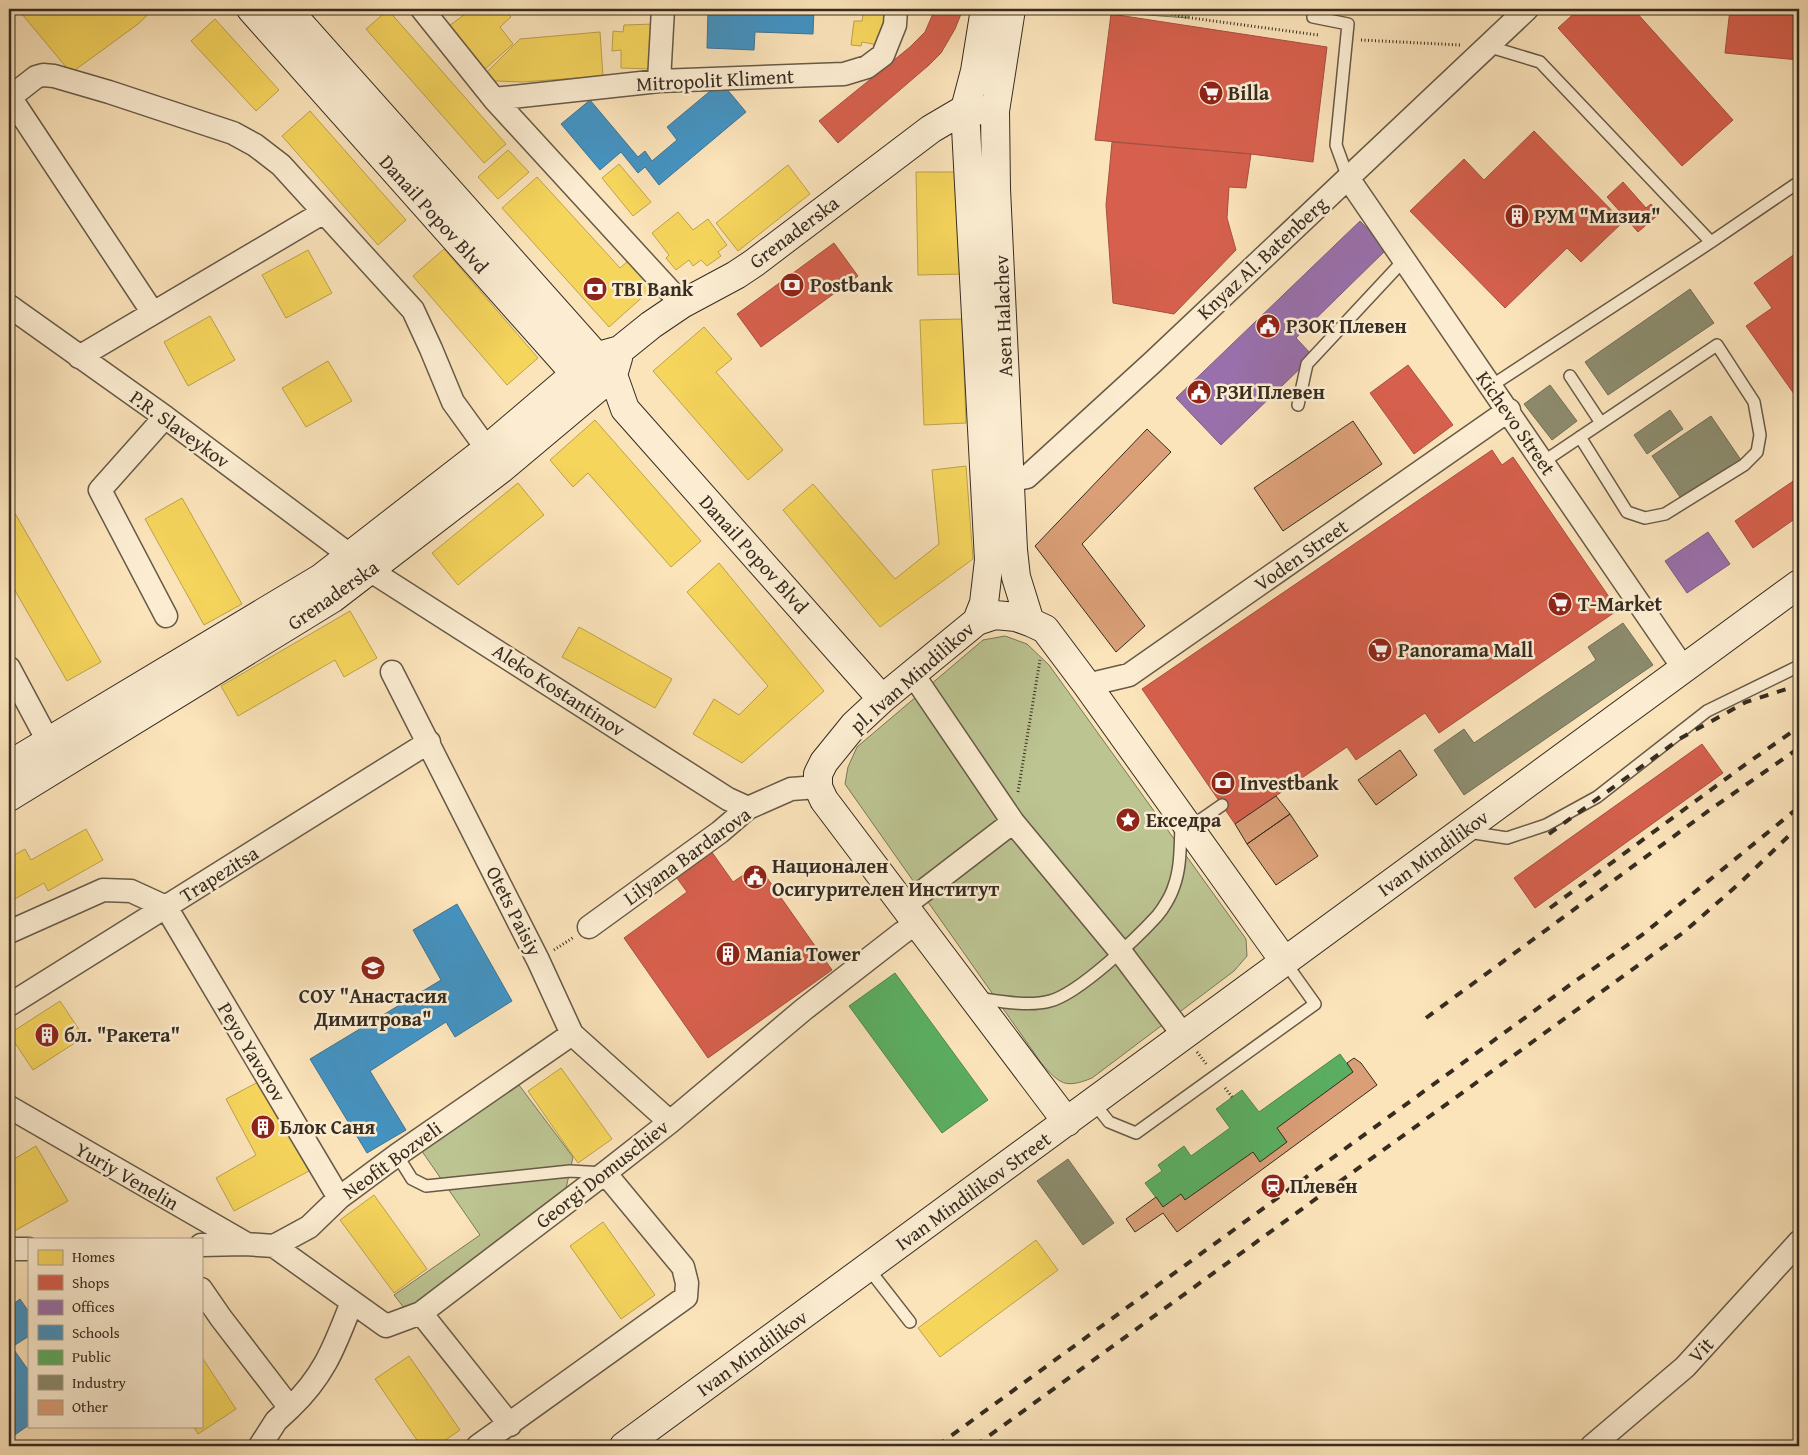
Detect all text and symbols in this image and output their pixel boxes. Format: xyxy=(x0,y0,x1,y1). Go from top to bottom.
street label: Mitropolit Kliment xyxy=(635,61,795,98)
place label: Billa xyxy=(1228,78,1270,107)
supermarket icon: Billa xyxy=(1198,80,1224,106)
street label: Danail Popov Blvd xyxy=(373,148,496,280)
street label: Grenaderska xyxy=(743,188,845,275)
street label: Knyaz Al. Batenberg xyxy=(1190,189,1333,326)
place label: РУМ "Мизия" xyxy=(1534,201,1661,230)
building icon: РУМ "Мизия" xyxy=(1504,203,1530,229)
street label: Asen Halachev xyxy=(986,255,1019,378)
place label: Postbank xyxy=(810,270,893,299)
bank icon: Postbank xyxy=(779,272,805,298)
place label: TBI Bank xyxy=(612,274,694,303)
bank icon: TBI Bank xyxy=(582,276,608,302)
place label: РЗОК Плевен xyxy=(1286,311,1407,340)
public building icon: РЗОК Плевен xyxy=(1255,313,1281,339)
street label: Kichevo Street xyxy=(1470,365,1563,481)
place label: РЗИ Плевен xyxy=(1216,377,1325,406)
public building icon: РЗИ Плевен xyxy=(1186,379,1212,405)
street label: P.R. Slaveykov xyxy=(124,382,236,475)
street label: Danail Popov Blvd xyxy=(693,488,816,620)
street label: Voden Street xyxy=(1248,512,1353,598)
street label: Grenaderska xyxy=(281,552,385,637)
place label: T-Market xyxy=(1578,589,1662,618)
supermarket icon: T-Market xyxy=(1547,591,1573,617)
street label: pl. Ivan Mindilikov xyxy=(843,614,980,739)
place label: Panorama Mall xyxy=(1398,635,1533,664)
street label: Aleko Kostantinov xyxy=(487,636,631,743)
supermarket icon: Panorama Mall xyxy=(1367,637,1393,663)
place label: Investbank xyxy=(1240,768,1339,797)
bank icon: Investbank xyxy=(1210,770,1236,796)
street label: Lilyana Bardarova xyxy=(617,799,757,912)
street label: Ivan Mindilikov xyxy=(1371,802,1494,903)
place label: Екседра xyxy=(1146,805,1222,834)
place icon: Екседра xyxy=(1115,807,1141,833)
street label: Trapezitsa xyxy=(174,838,264,909)
place label: Национален Осигурителен Институт xyxy=(772,851,1000,903)
street label: Otets Paisiy xyxy=(479,861,549,961)
public building icon: Национален Осигурителен Институт xyxy=(742,864,768,890)
place label: Mania Tower xyxy=(746,939,861,968)
building icon: Mania Tower xyxy=(715,941,741,967)
school or university icon: СОУ "Анастасия Димитрова" xyxy=(360,955,386,981)
place label: СОУ "Анастасия Димитрова" xyxy=(299,981,447,1033)
street label: Peyo Yavorov xyxy=(211,996,294,1107)
place label: бл. "Ракета" xyxy=(64,1020,180,1049)
building icon: бл. "Ракета" xyxy=(34,1022,60,1048)
place label: Блок Саня xyxy=(280,1112,375,1141)
street label: Georgi Domuschiev xyxy=(529,1112,674,1235)
street label: Neofit Bozveli xyxy=(336,1113,448,1206)
building icon: Блок Саня xyxy=(250,1114,276,1140)
street label: Ivan Mindilikov Street xyxy=(889,1124,1057,1257)
street label: Yuriy Venelin xyxy=(70,1134,184,1217)
place label: Плевен xyxy=(1290,1171,1358,1200)
station icon: Плевен xyxy=(1260,1173,1286,1199)
legend xyxy=(28,1238,202,1428)
text: Homes xyxy=(72,1246,115,1267)
text: Shops xyxy=(72,1272,109,1293)
text: Offices xyxy=(72,1296,115,1317)
street label: Ivan Mindilikov xyxy=(690,1302,813,1403)
text: Schools xyxy=(72,1322,120,1343)
street label: Vit xyxy=(1681,1330,1720,1369)
text: Public xyxy=(72,1346,111,1367)
text: Industry xyxy=(72,1372,127,1393)
text: Other xyxy=(72,1396,108,1417)

